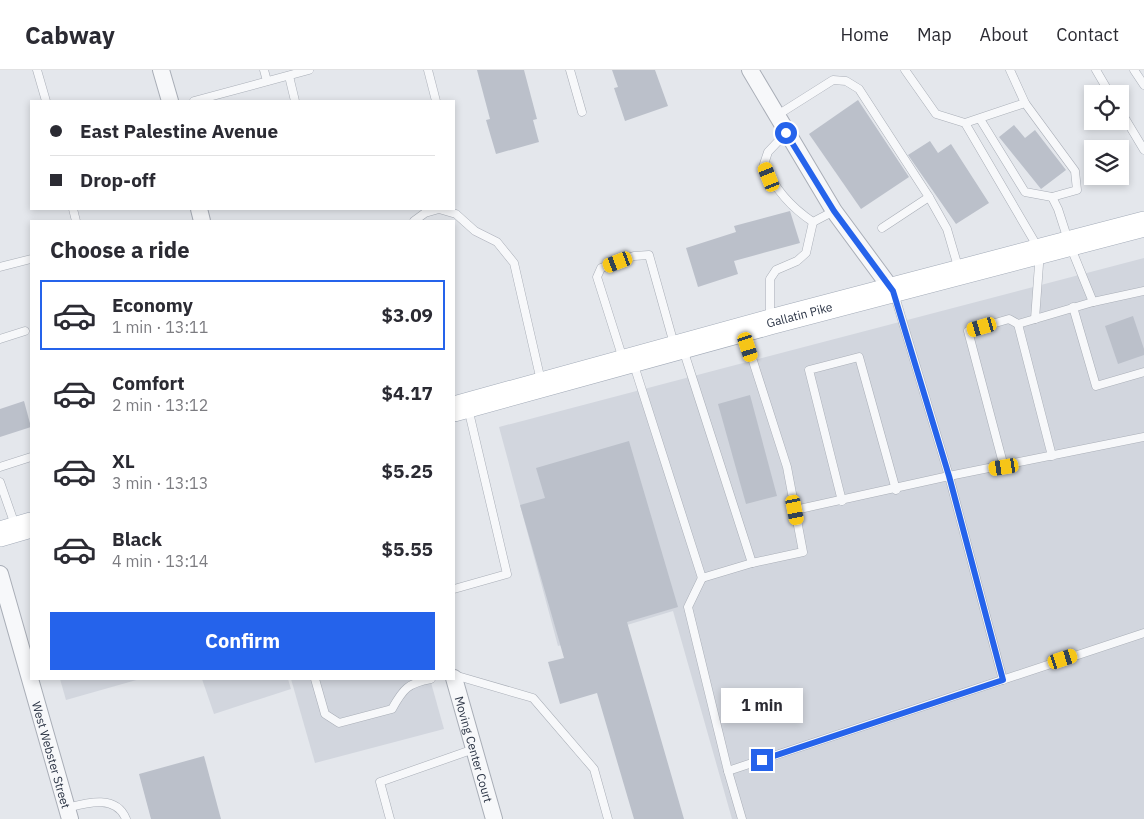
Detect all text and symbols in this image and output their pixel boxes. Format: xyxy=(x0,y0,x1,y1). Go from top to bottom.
text: Cabway xyxy=(25,19,115,51)
text: Home xyxy=(841,23,889,46)
text: Map xyxy=(917,23,952,46)
text: About xyxy=(980,23,1028,46)
text: Contact xyxy=(1056,23,1119,46)
map controls xyxy=(1084,85,1129,185)
button: locate xyxy=(1084,85,1129,130)
text: East Palestine Avenue xyxy=(80,119,278,143)
route start xyxy=(775,122,797,144)
button: layers xyxy=(1084,140,1129,185)
car xyxy=(756,160,781,194)
text: Drop-off xyxy=(80,168,156,192)
text: Choose a ride xyxy=(50,235,190,264)
car xyxy=(601,250,634,274)
icon: car xyxy=(52,293,97,338)
text: Economy xyxy=(112,293,193,317)
street label: Gallatin Pike xyxy=(765,298,834,330)
text: $3.09 xyxy=(381,303,433,327)
car xyxy=(965,316,998,338)
text: 1 min · 13:11 xyxy=(112,317,208,337)
car xyxy=(736,330,759,364)
icon: car xyxy=(52,371,97,416)
text: Comfort xyxy=(112,371,185,395)
text: $4.17 xyxy=(381,381,433,405)
text: 2 min · 13:12 xyxy=(112,395,208,415)
icon: car xyxy=(52,449,97,494)
text: XL xyxy=(112,449,135,473)
car xyxy=(988,457,1019,477)
text: $5.25 xyxy=(381,459,433,483)
text: 3 min · 13:13 xyxy=(112,473,208,493)
car xyxy=(784,494,805,526)
icon: car xyxy=(52,527,97,572)
text: Black xyxy=(112,527,162,551)
text: $5.55 xyxy=(381,537,433,561)
text: 4 min · 13:14 xyxy=(112,551,208,571)
button: Confirm xyxy=(50,612,435,670)
car xyxy=(1046,647,1079,671)
callout: 1 min xyxy=(721,688,803,722)
street label: Moving Center Court xyxy=(452,694,496,804)
text: 1 min xyxy=(741,695,783,715)
street label: West Webster Street xyxy=(29,699,74,810)
route end xyxy=(751,749,773,771)

